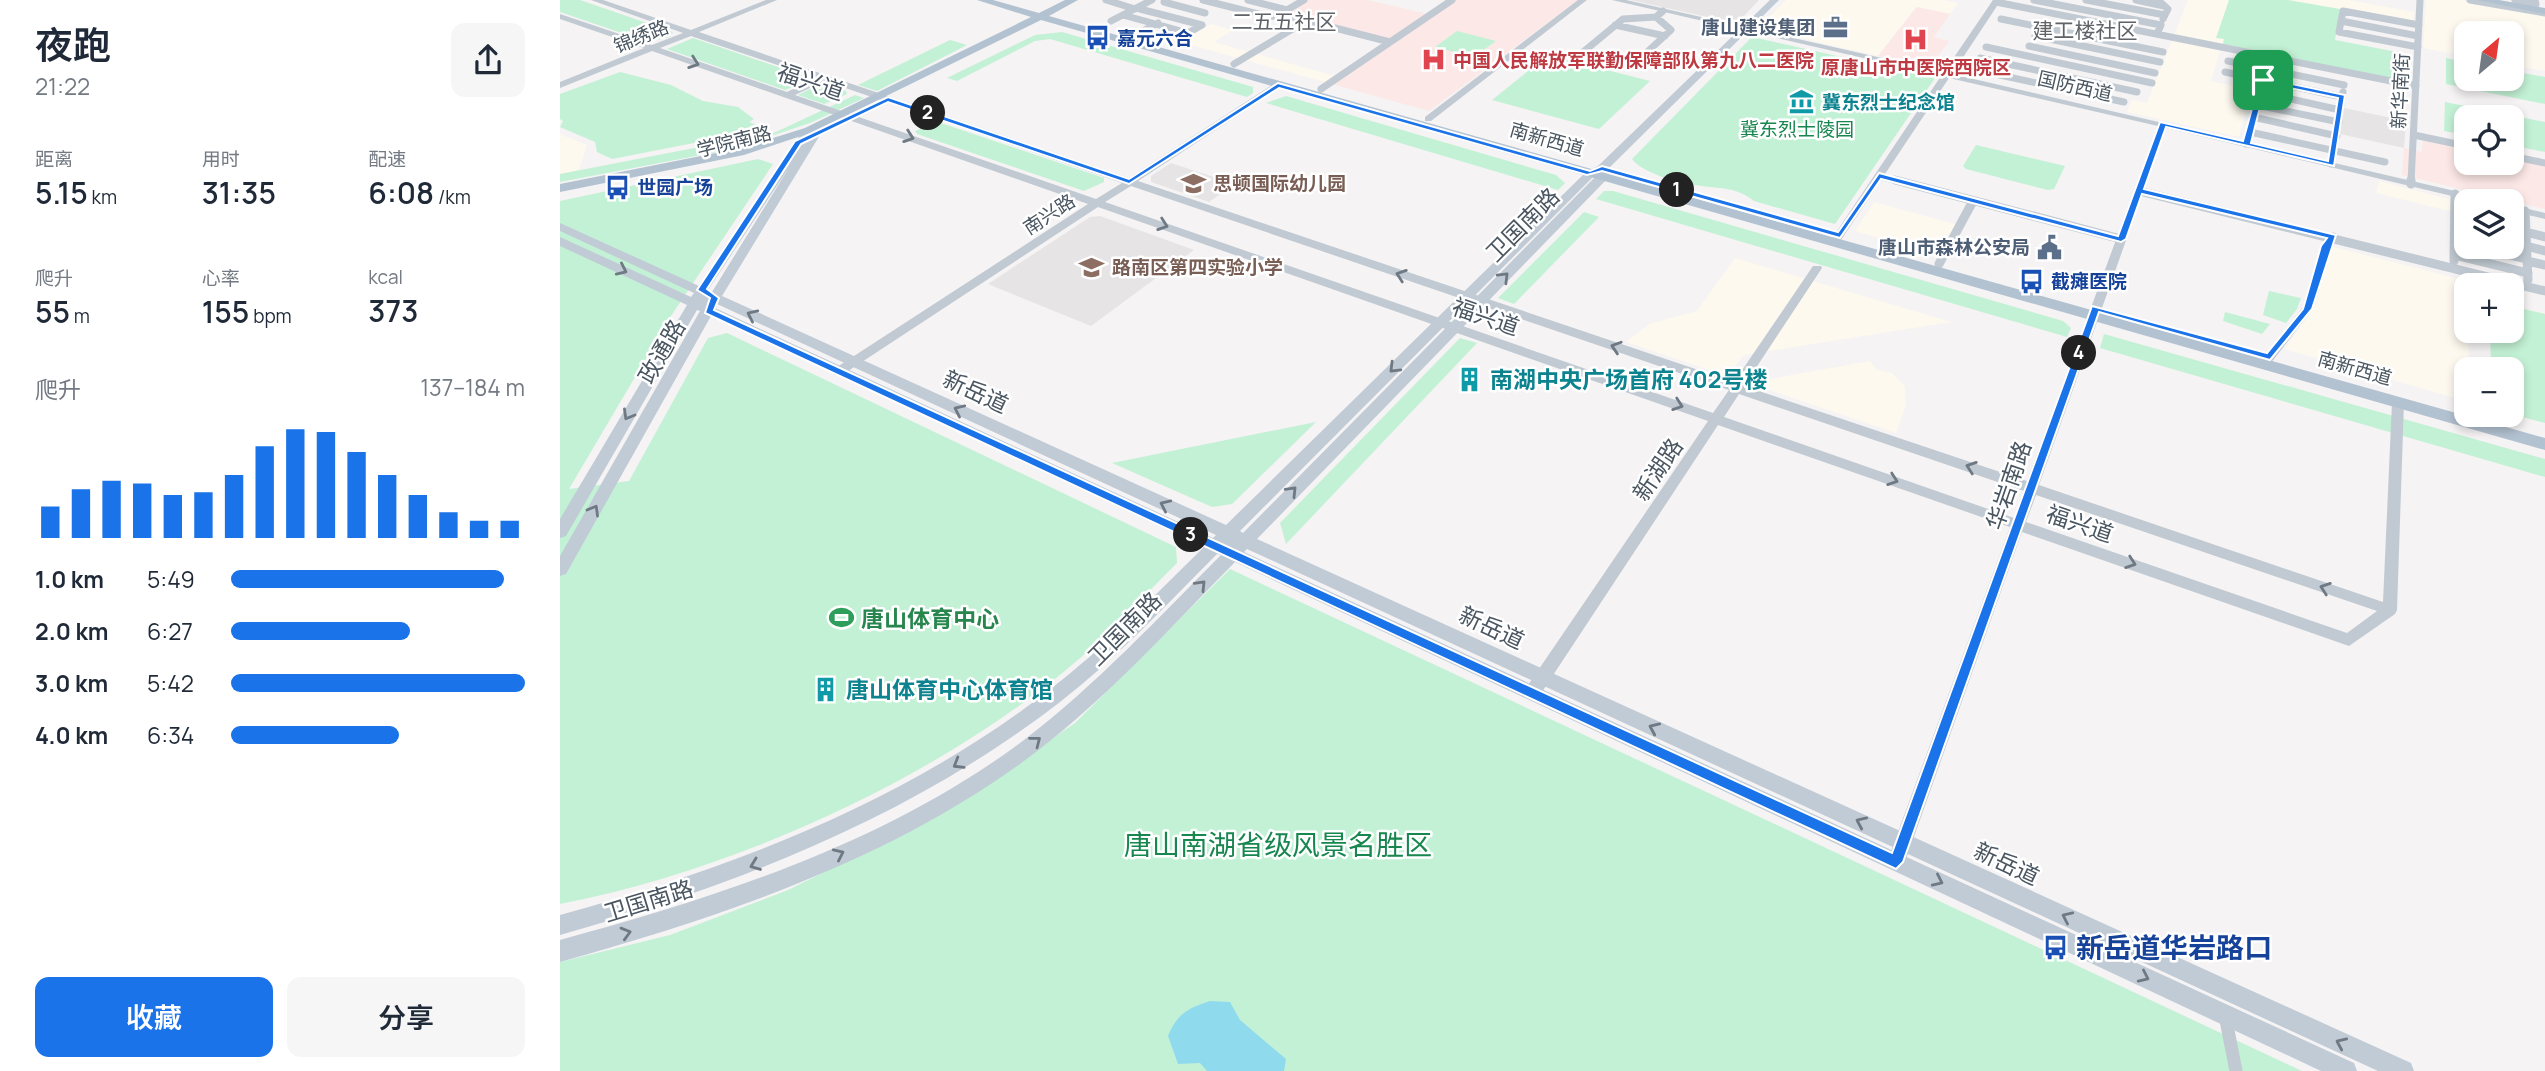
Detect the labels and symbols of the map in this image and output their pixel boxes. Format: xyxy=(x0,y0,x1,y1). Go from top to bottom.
district label: 二五五社区 xyxy=(1232,7,1337,35)
street label: 锦绣路 xyxy=(610,13,672,59)
office icon: 唐山建设集团 xyxy=(1821,13,1849,41)
place label: 唐山建设集团 xyxy=(1701,14,1815,40)
district label: 建工楼社区 xyxy=(2033,16,2138,44)
north arrow xyxy=(2454,21,2524,91)
bus stop icon: 嘉元六合 xyxy=(1083,24,1111,52)
place label: 嘉元六合 xyxy=(1117,25,1193,51)
hospital icon: 原唐山市中医院西院区 xyxy=(1902,25,1930,53)
hospital icon: 中国人民解放军联勤保障部队第九八二医院 xyxy=(1419,46,1447,74)
place label: 中国人民解放军联勤保障部队第九八二医院 xyxy=(1453,47,1814,73)
pin xyxy=(2233,50,2293,110)
street label: 新华南街 xyxy=(2385,52,2415,130)
place label: 原唐山市中医院西院区 xyxy=(1821,54,2011,80)
one-way arrow xyxy=(687,55,699,69)
street label: 福兴道 xyxy=(773,55,849,107)
street label: 国防西道 xyxy=(2035,65,2115,107)
museum icon: 冀东烈士纪念馆 xyxy=(1788,88,1816,116)
place label: 冀东烈士纪念馆 xyxy=(1822,89,1955,115)
pin: 2 xyxy=(910,96,946,130)
street label: 南新西道 xyxy=(1507,116,1587,162)
park label: 冀东烈士陵园 xyxy=(1740,116,1854,142)
street label: 学院南路 xyxy=(694,119,774,163)
one-way arrow xyxy=(902,129,914,143)
school or university icon: 思顿国际幼儿园 xyxy=(1179,169,1207,197)
place label: 思顿国际幼儿园 xyxy=(1213,170,1346,196)
pin: 1 xyxy=(1660,172,1694,208)
bus stop icon: 世园广场 xyxy=(603,173,631,201)
place label: 世园广场 xyxy=(637,174,713,200)
street label: 卫国南路 xyxy=(1478,180,1566,268)
street label: 南兴路 xyxy=(1018,188,1080,240)
one-way arrow xyxy=(1156,217,1168,231)
public building icon: 唐山市森林公安局 xyxy=(2036,233,2064,261)
place label: 唐山市森林公安局 xyxy=(1878,234,2030,260)
school or university icon: 路南区第四实验小学 xyxy=(1078,253,1106,281)
place label: 路南区第四实验小学 xyxy=(1112,254,1283,280)
one-way arrow xyxy=(615,261,627,275)
bus stop icon: 截瘫医院 xyxy=(2017,267,2045,295)
place label: 截瘫医院 xyxy=(2051,268,2127,294)
one-way arrow xyxy=(1395,269,1407,283)
one-way arrow xyxy=(1495,272,1508,285)
street label: 福兴道 xyxy=(1448,290,1524,342)
one-way arrow xyxy=(747,309,759,323)
street label: 政通路 xyxy=(630,313,692,389)
pin: 4 xyxy=(2062,336,2096,370)
one-way arrow xyxy=(1611,341,1623,356)
street label: 南新西道 xyxy=(2315,345,2395,391)
one-way arrow xyxy=(1389,359,1402,372)
street label: 新岳道 xyxy=(938,362,1014,420)
place label: 南湖中央广场首府 402号楼 xyxy=(1490,363,1767,395)
building icon: 南湖中央广场首府 402号楼 xyxy=(1456,365,1484,393)
one-way arrow xyxy=(1671,397,1684,411)
one-way arrow xyxy=(954,404,966,418)
one-way arrow xyxy=(624,408,637,421)
street label: 新湖路 xyxy=(1624,431,1690,507)
street label: 华岩南路 xyxy=(1978,436,2038,534)
one-way arrow xyxy=(1966,461,1978,475)
one-way arrow xyxy=(1886,472,1898,486)
one-way arrow xyxy=(1284,486,1297,499)
street label: 福兴道 xyxy=(2042,497,2118,549)
one-way arrow xyxy=(1160,499,1172,513)
one-way arrow xyxy=(586,505,599,518)
pin: 3 xyxy=(1174,518,1208,552)
one-way arrow xyxy=(2124,555,2136,569)
one-way arrow xyxy=(1192,580,1205,593)
one-way arrow xyxy=(2320,582,2332,596)
street label: 卫国南路 xyxy=(1080,584,1168,672)
street label: 新岳道 xyxy=(1454,598,1530,656)
place label: 唐山体育中心 xyxy=(861,602,999,634)
sports icon: 唐山体育中心 xyxy=(827,604,855,632)
place label: 唐山体育中心体育馆 xyxy=(846,673,1053,705)
building icon: 唐山体育中心体育馆 xyxy=(812,675,840,703)
one-way arrow xyxy=(1649,722,1661,736)
one-way arrow xyxy=(1028,736,1040,749)
one-way arrow xyxy=(953,756,966,769)
one-way arrow xyxy=(1856,816,1868,830)
park label: 唐山南湖省级风景名胜区 xyxy=(1124,825,1432,863)
street label: 新岳道 xyxy=(1969,834,2045,892)
one-way arrow xyxy=(832,848,844,862)
one-way arrow xyxy=(749,857,761,871)
street label: 卫国南路 xyxy=(599,871,697,929)
one-way arrow xyxy=(1931,873,1943,887)
one-way arrow xyxy=(2062,911,2075,925)
one-way arrow xyxy=(620,927,632,942)
place label: 新岳道华岩路口 xyxy=(2076,928,2272,966)
bus stop icon: 新岳道华岩路口 xyxy=(2042,933,2070,961)
one-way arrow xyxy=(2137,969,2150,983)
one-way arrow xyxy=(2336,1037,2348,1051)

